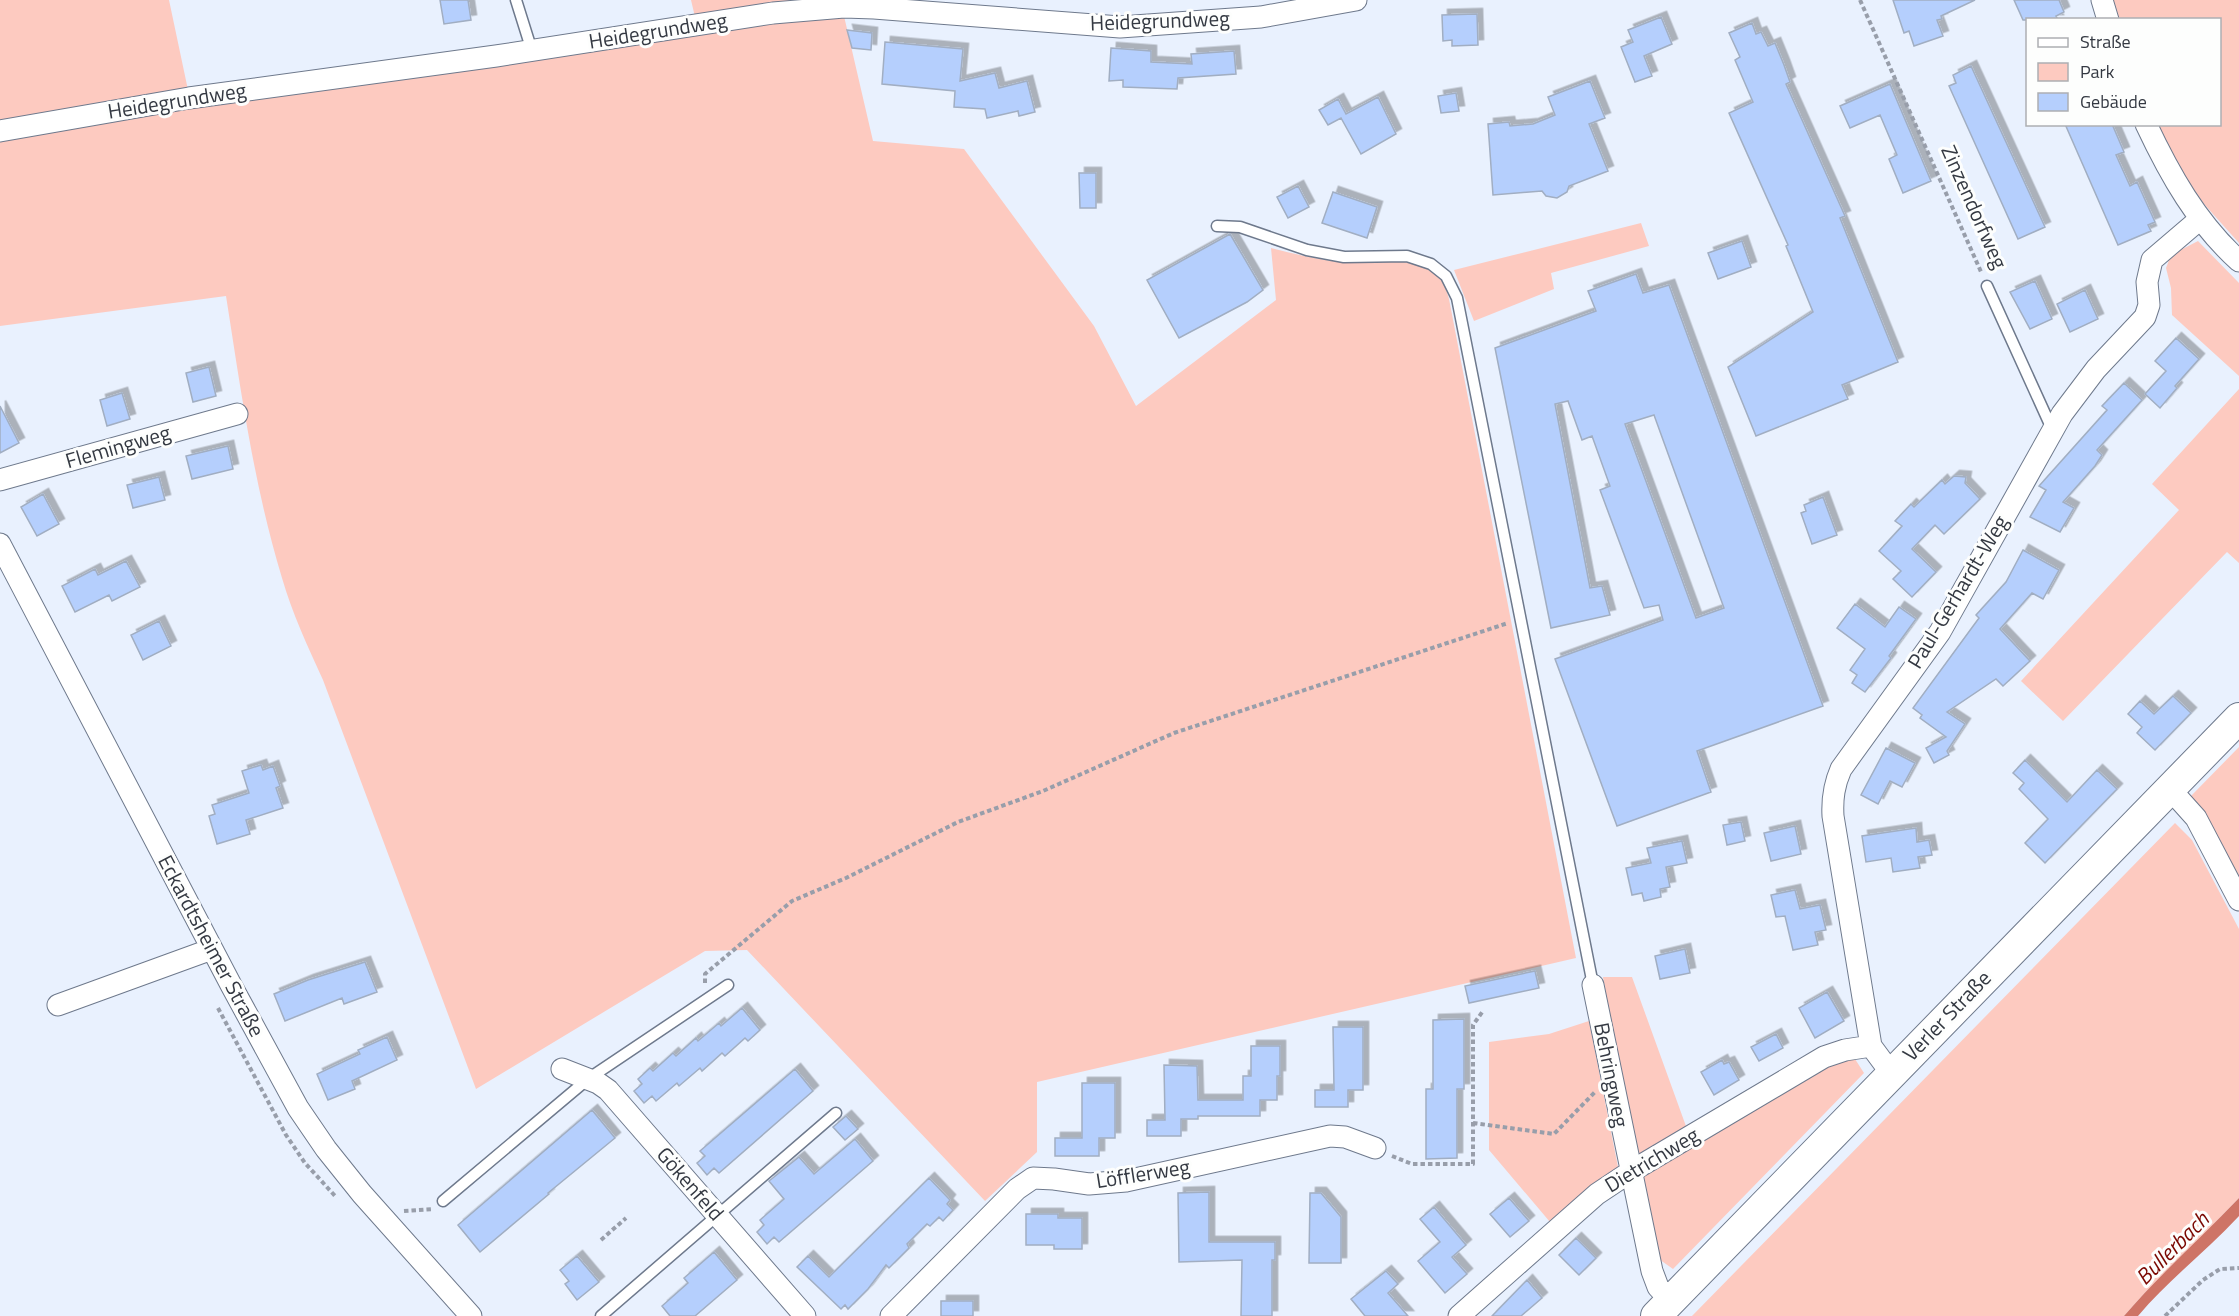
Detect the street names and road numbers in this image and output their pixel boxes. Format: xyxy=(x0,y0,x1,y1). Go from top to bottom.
street label: Heidegrundweg xyxy=(1090,2,1231,38)
street label: Heidegrundweg xyxy=(586,3,730,57)
street label: Heidegrundweg xyxy=(105,73,249,127)
street label: Zinzendorfweg xyxy=(1933,140,2017,274)
street label: Flemingweg xyxy=(61,416,174,476)
street label: Paul-Gerhardt-Weg xyxy=(1899,508,2016,674)
street label: Eckardtsheimer Straße xyxy=(150,849,273,1042)
street label: Verler Straße xyxy=(1895,963,1998,1068)
street label: Behringweg xyxy=(1586,1020,1638,1130)
street label: Dietrichweg xyxy=(1598,1118,1705,1200)
street label: Gökenfeld xyxy=(649,1139,732,1227)
street label: Löfflerweg xyxy=(1093,1150,1192,1196)

